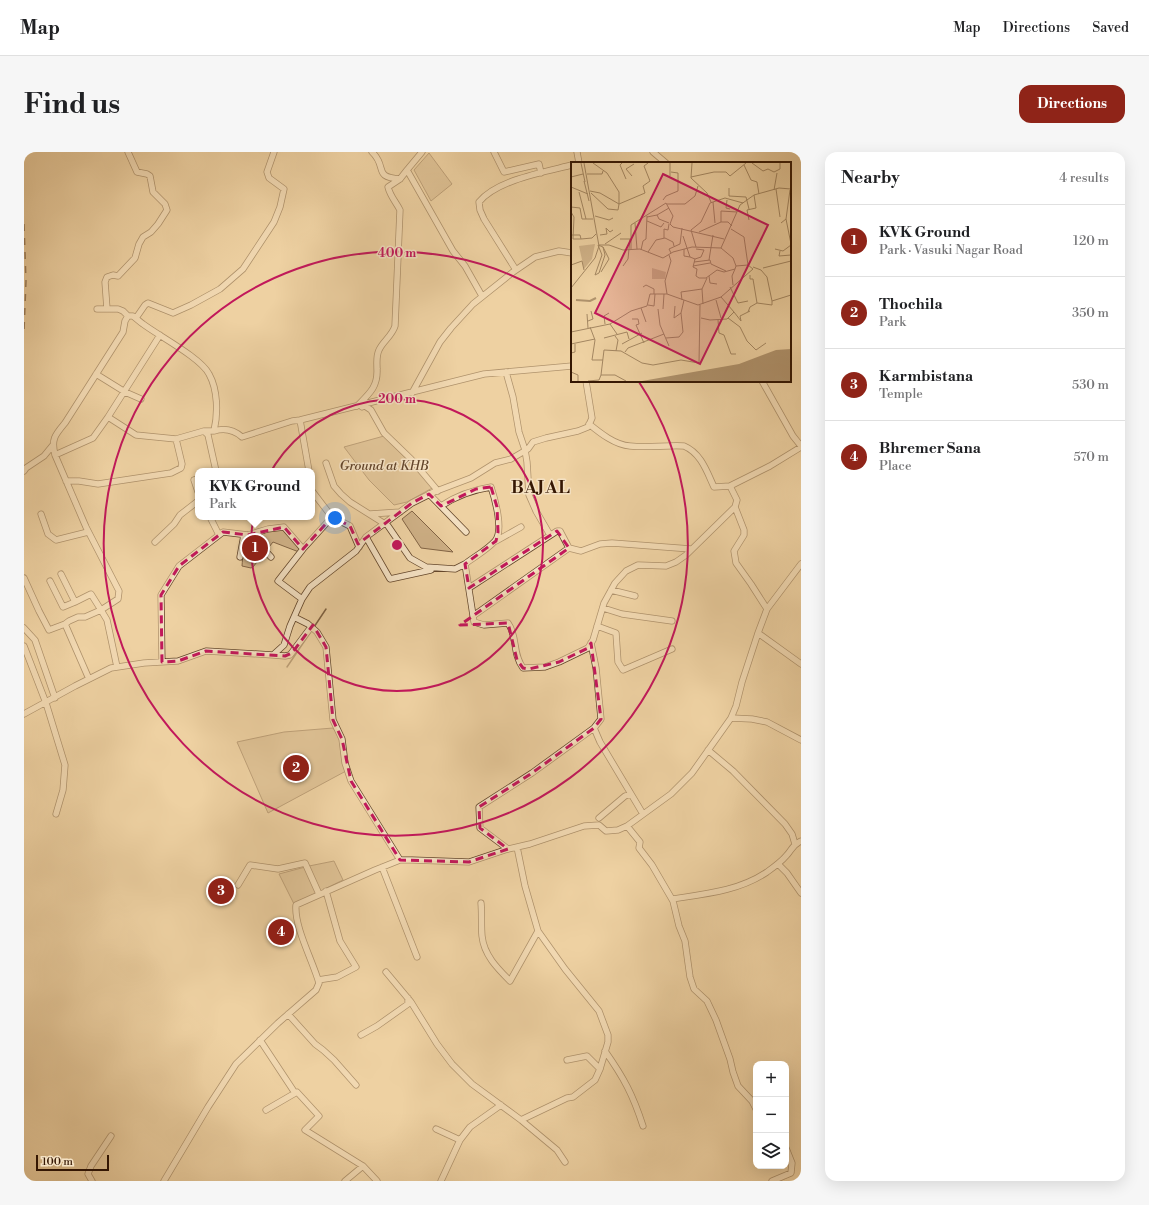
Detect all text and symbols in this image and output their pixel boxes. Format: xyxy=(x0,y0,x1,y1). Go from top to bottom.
text: Map xyxy=(20,16,60,40)
text: Map xyxy=(953,19,981,37)
text: Directions xyxy=(1003,19,1070,37)
text: Saved xyxy=(1092,19,1129,37)
button: Directions xyxy=(1019,85,1125,123)
text: Find us xyxy=(24,87,120,122)
inset map xyxy=(571,162,791,382)
text: Nearby xyxy=(841,167,900,189)
text: 4 results xyxy=(1059,170,1109,186)
text: KVK Ground xyxy=(879,223,971,242)
text: 1 xyxy=(851,233,857,249)
text: 120 m xyxy=(1073,233,1109,249)
text: Park · Vasuki Nagar Road xyxy=(879,242,1023,258)
text: 400 m xyxy=(378,246,416,261)
text: Thochila xyxy=(879,295,943,314)
text: 2 xyxy=(850,305,858,321)
text: 350 m xyxy=(1072,305,1109,321)
text: Park xyxy=(879,314,906,330)
text: Karmbistana xyxy=(879,367,973,386)
text: 3 xyxy=(850,377,858,393)
text: 530 m xyxy=(1072,377,1109,393)
text: Temple xyxy=(879,386,923,402)
text: 200 m xyxy=(378,392,416,407)
text: Bhremer Sana xyxy=(879,439,981,458)
text: 4 xyxy=(850,449,858,465)
text: 570 m xyxy=(1073,449,1109,465)
park label: Ground at KHB xyxy=(340,458,429,474)
text: Place xyxy=(879,458,911,474)
popup xyxy=(195,468,315,520)
text: KVK Ground xyxy=(209,477,301,496)
district label: BAJAL xyxy=(511,477,571,499)
text: Park xyxy=(209,496,236,512)
your location xyxy=(325,508,345,528)
pin: 1 xyxy=(242,533,268,563)
centre of rings xyxy=(390,538,404,552)
pin: 2 xyxy=(283,753,309,783)
pin: 3 xyxy=(208,876,234,906)
pin: 4 xyxy=(268,917,294,947)
map controls xyxy=(753,1061,789,1169)
button: + xyxy=(753,1061,789,1097)
button: − xyxy=(753,1097,789,1133)
button: layers xyxy=(753,1133,789,1169)
scale bar xyxy=(36,1153,109,1172)
text: 100 m xyxy=(42,1155,73,1169)

